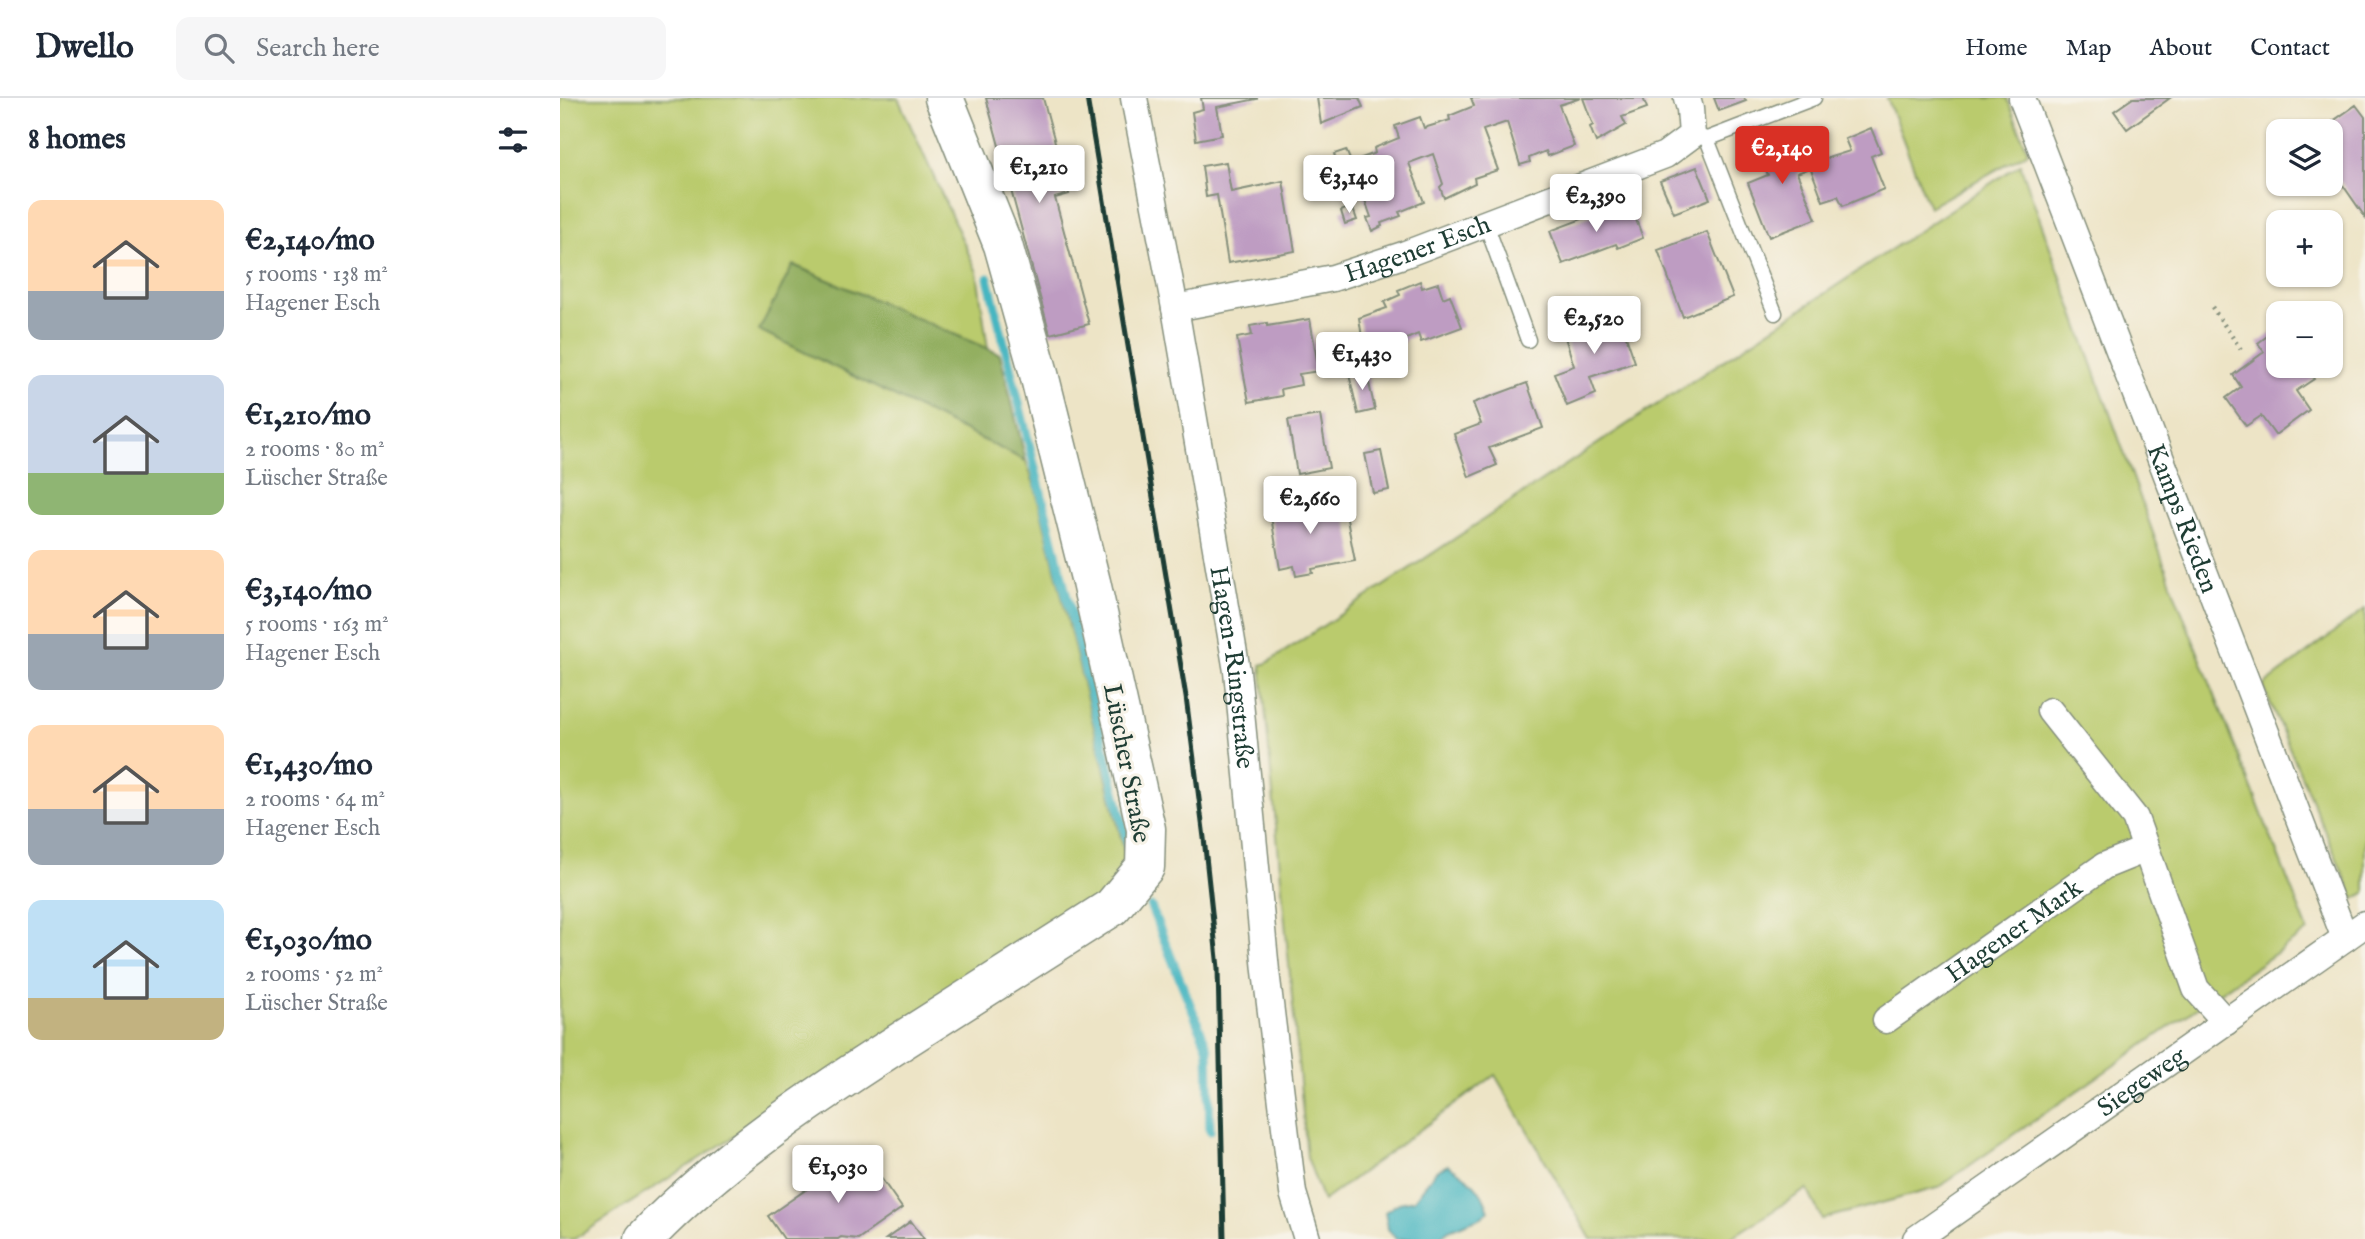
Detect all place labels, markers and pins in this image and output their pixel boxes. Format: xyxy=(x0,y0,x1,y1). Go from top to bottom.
pin: €2,140 xyxy=(1725,126,1839,186)
pin: €1,210 xyxy=(982,146,1096,205)
pin: €3,140 xyxy=(1292,156,1406,215)
pin: €2,390 xyxy=(1539,174,1653,234)
pin: €2,520 xyxy=(1537,296,1651,356)
pin: €1,430 xyxy=(1305,332,1419,392)
pin: €2,660 xyxy=(1253,476,1367,536)
pin: €1,030 xyxy=(781,1146,895,1205)

